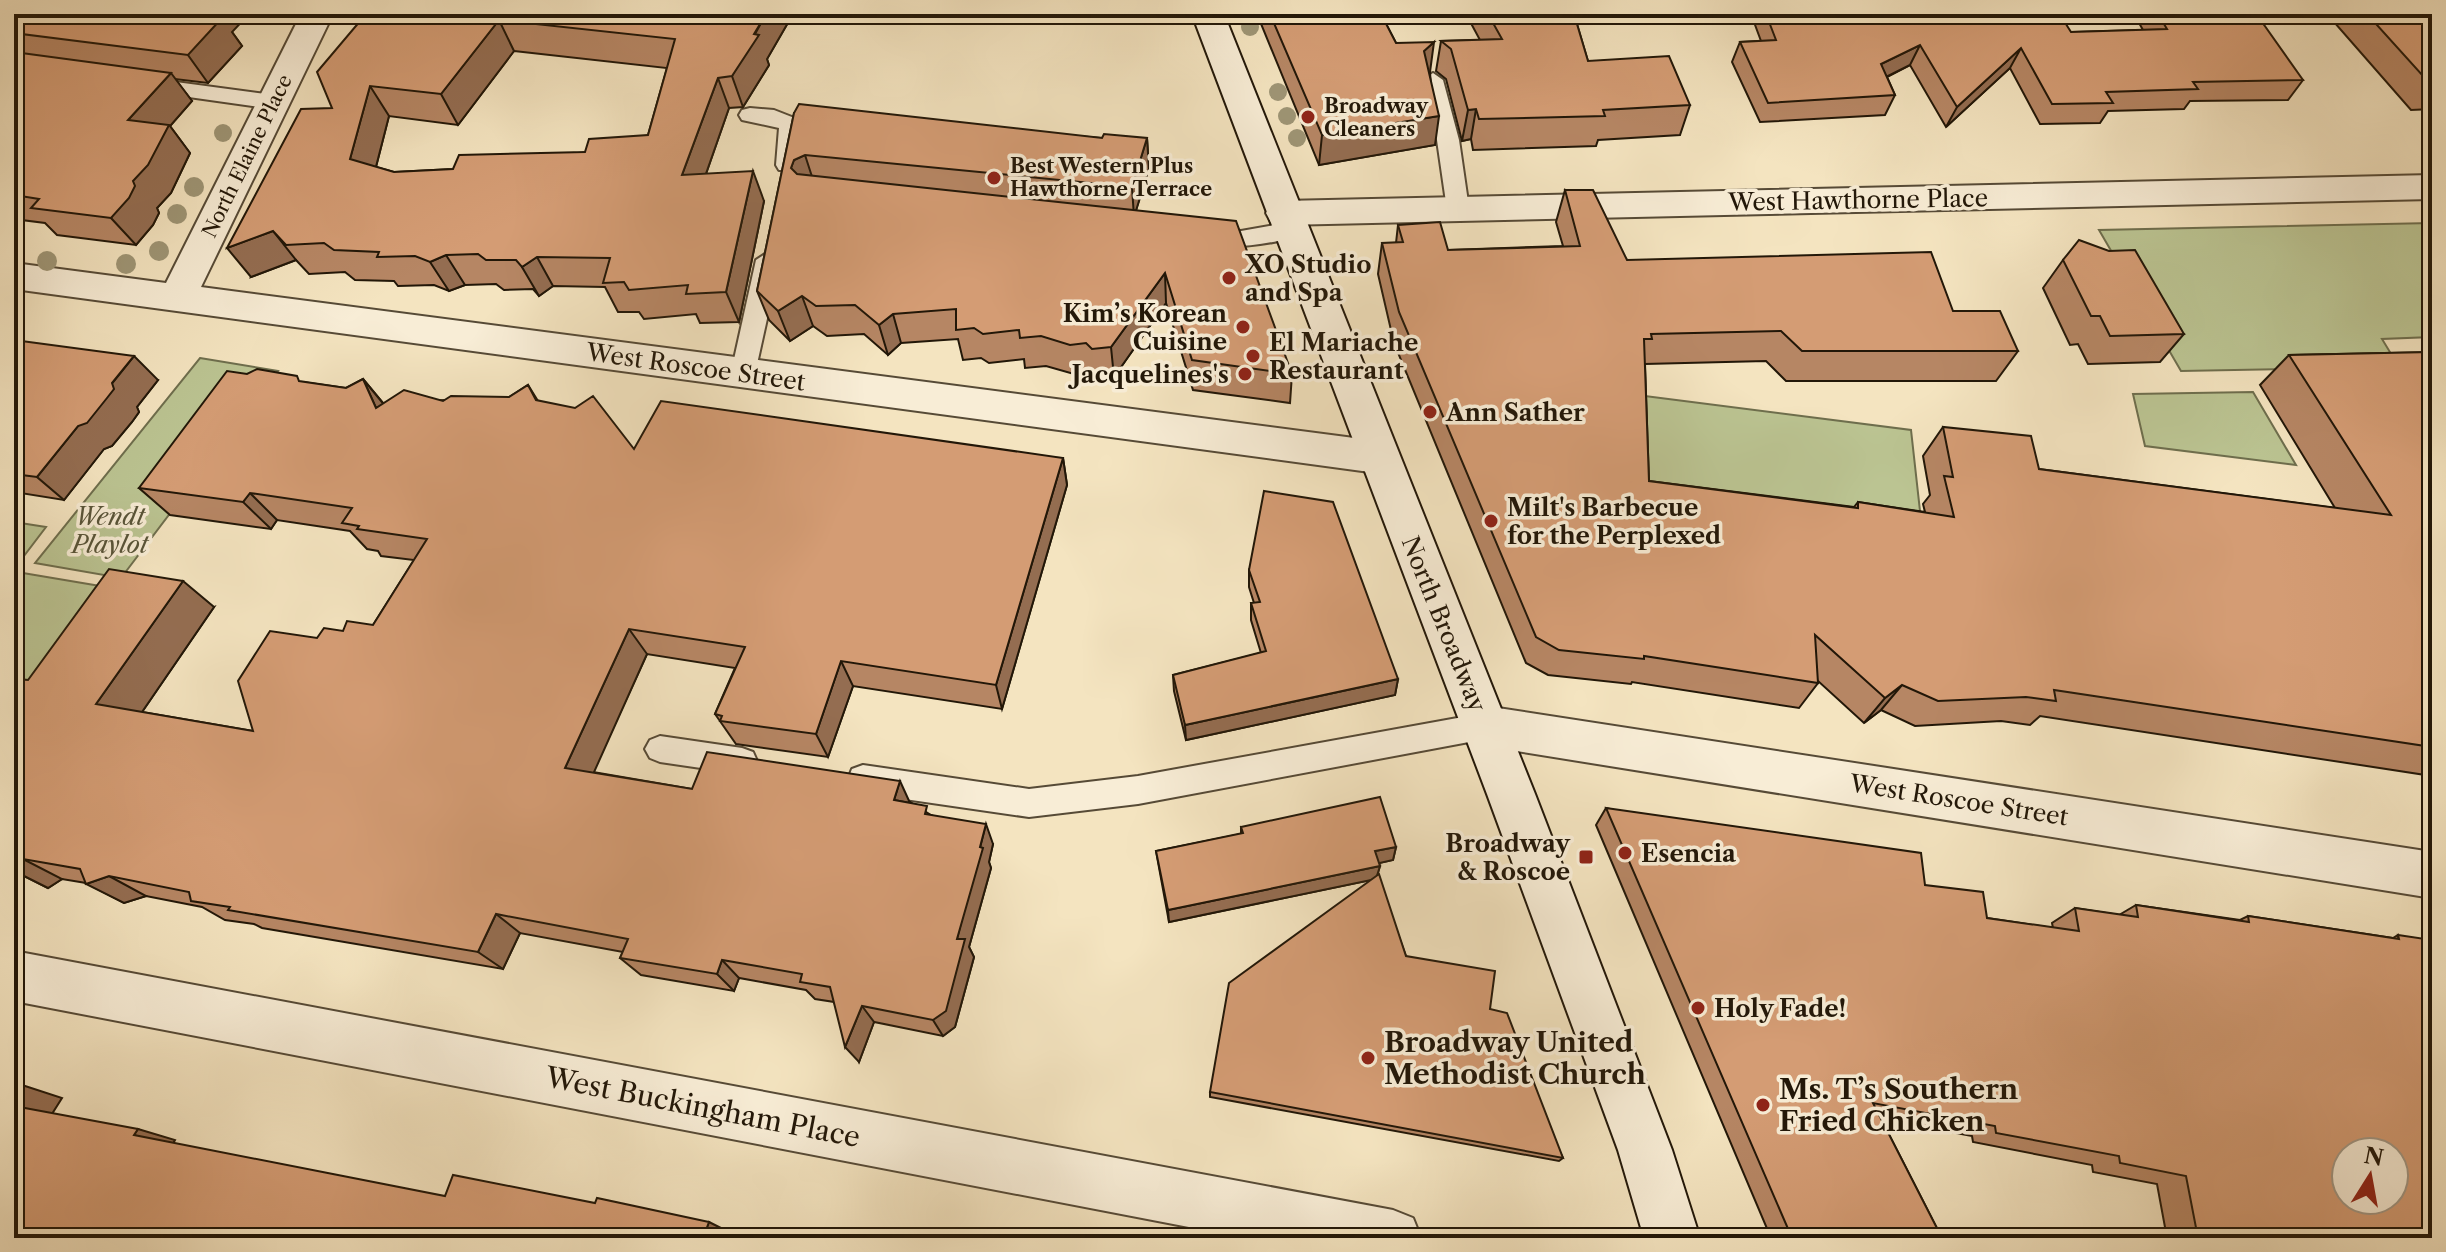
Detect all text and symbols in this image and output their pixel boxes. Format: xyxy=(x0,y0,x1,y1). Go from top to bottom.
street label: North Elaine Place xyxy=(197,71,297,241)
place label: Broadway Cleaners xyxy=(1324,94,1429,141)
marker: Broadway Cleaners xyxy=(1299,108,1317,126)
place label: Best Western Plus Hawthorne Terrace xyxy=(1010,154,1212,201)
marker: Best Western Plus Hawthorne Terrace xyxy=(985,169,1003,187)
street label: West Hawthorne Place xyxy=(1727,183,1988,217)
place label: XO Studio and Spa xyxy=(1244,250,1371,307)
marker: XO Studio and Spa xyxy=(1220,269,1238,287)
place label: Kim’s Korean Cuisine xyxy=(1063,299,1228,356)
marker: Kim’s Korean Cuisine xyxy=(1234,318,1252,336)
place label: El Mariache Restaurant xyxy=(1269,328,1418,385)
street label: West Roscoe Street xyxy=(584,337,808,397)
marker: El Mariache Restaurant xyxy=(1244,347,1262,365)
place label: Jacquelines's xyxy=(1068,360,1229,389)
marker: Jacquelines's xyxy=(1236,365,1254,383)
place label: Ann Sather xyxy=(1445,398,1585,427)
marker: Ann Sather xyxy=(1421,403,1439,421)
place label: Milt's Barbecue for the Perplexed xyxy=(1507,493,1721,550)
park label: Wendt Playlot xyxy=(70,502,150,559)
marker: Milt's Barbecue for the Perplexed xyxy=(1482,512,1500,530)
street label: North Broadway xyxy=(1396,532,1493,717)
street label: West Roscoe Street xyxy=(1847,768,2071,832)
place label: Broadway & Roscoe xyxy=(1445,829,1571,886)
place label: Esencia xyxy=(1641,839,1737,868)
marker: Esencia xyxy=(1616,844,1634,862)
marker: Broadway & Roscoe xyxy=(1577,848,1595,866)
place label: Holy Fade! xyxy=(1714,994,1846,1023)
marker: Holy Fade! xyxy=(1689,999,1707,1017)
place label: Broadway United Methodist Church xyxy=(1384,1025,1646,1091)
marker: Broadway United Methodist Church xyxy=(1359,1049,1377,1067)
street label: West Buckingham Place xyxy=(542,1060,863,1154)
place label: Ms. T’s Southern Fried Chicken xyxy=(1779,1072,2018,1138)
marker: Ms. T’s Southern Fried Chicken xyxy=(1754,1096,1772,1114)
north arrow xyxy=(2330,1136,2410,1216)
text: N xyxy=(2362,1142,2386,1172)

